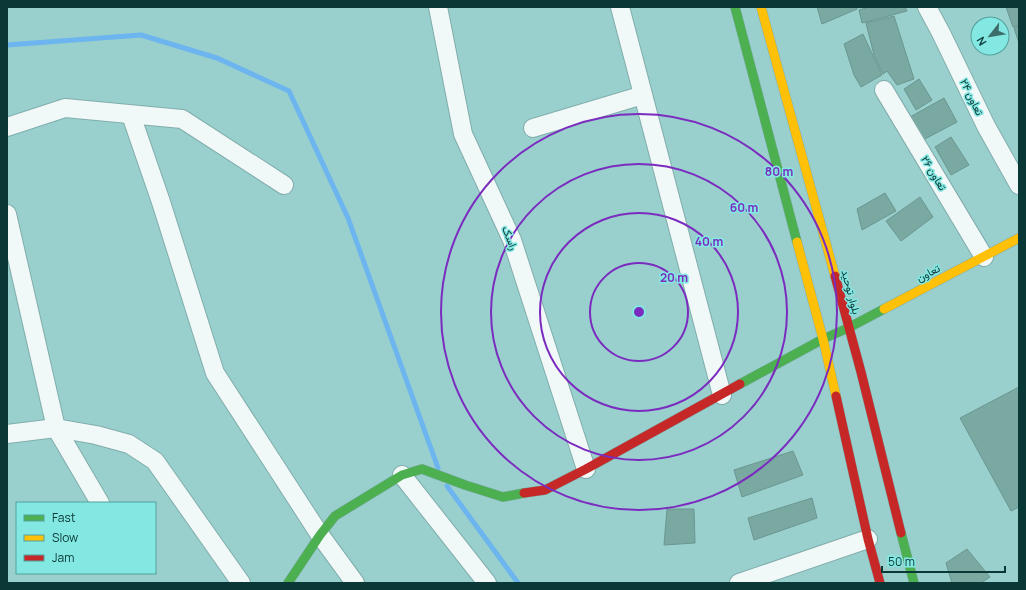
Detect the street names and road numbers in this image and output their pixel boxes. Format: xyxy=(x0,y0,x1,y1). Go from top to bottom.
street label: تعاون ۲۴ xyxy=(957,76,988,118)
street label: تعاون ۲۶ xyxy=(918,152,951,194)
street label: راسک xyxy=(499,224,522,252)
street label: تعاون xyxy=(913,260,943,285)
street label: بلوار توحید xyxy=(838,268,865,316)

